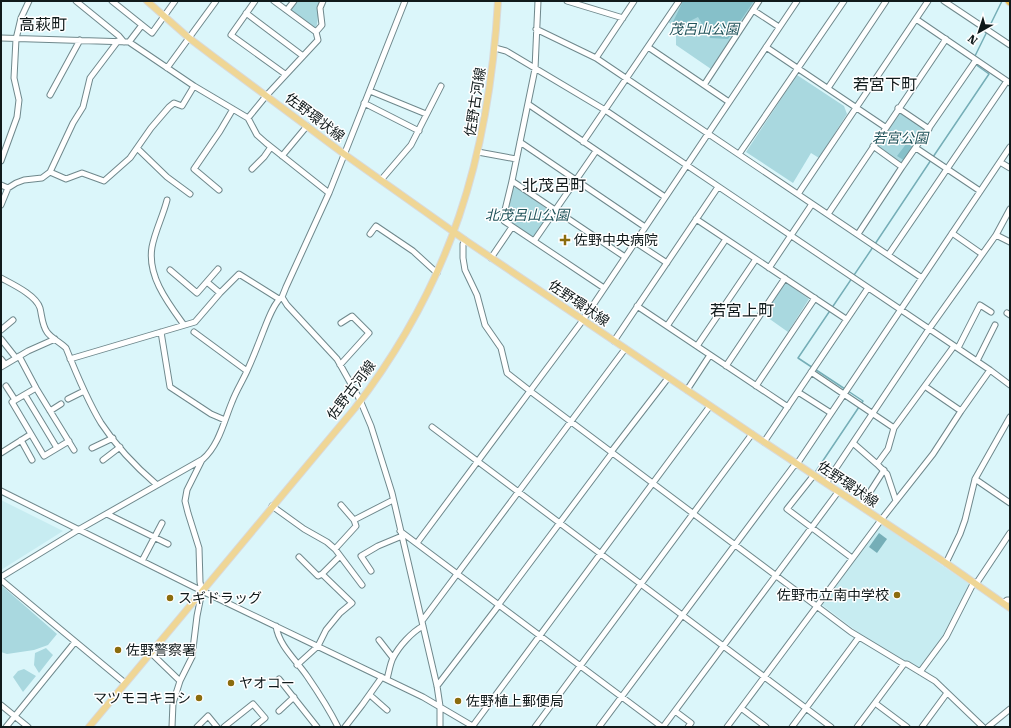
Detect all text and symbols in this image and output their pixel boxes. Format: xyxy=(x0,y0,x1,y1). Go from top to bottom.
north arrow xyxy=(959,12,999,52)
district label: 高萩町 xyxy=(19,15,67,34)
park label: 茂呂山公園 xyxy=(669,21,741,37)
text: N xyxy=(965,31,980,47)
street label: 佐野古河線 xyxy=(462,66,488,138)
district label: 若宮下町 xyxy=(853,75,917,94)
street label: 佐野環状線 xyxy=(282,90,348,144)
park label: 若宮公園 xyxy=(872,130,930,146)
district label: 北茂呂町 xyxy=(522,176,586,195)
park label: 北茂呂山公園 xyxy=(485,207,571,223)
place label: 佐野中央病院 xyxy=(574,232,658,248)
marker: 佐野中央病院 xyxy=(559,234,571,246)
street label: 佐野環状線 xyxy=(546,277,612,329)
district label: 若宮上町 xyxy=(710,301,774,320)
street label: 佐野古河線 xyxy=(324,357,378,423)
street label: 佐野環状線 xyxy=(815,458,881,510)
place label: 佐野市立南中学校 xyxy=(777,587,889,603)
place label: スギドラッグ xyxy=(178,590,262,606)
marker: 佐野市立南中学校 xyxy=(892,590,902,600)
marker: スギドラッグ xyxy=(165,593,175,603)
place label: 佐野警察署 xyxy=(126,642,196,658)
marker: 佐野警察署 xyxy=(113,645,123,655)
place label: ヤオコー xyxy=(239,675,295,691)
marker: ヤオコー xyxy=(226,678,236,688)
place label: マツモヨキヨシ xyxy=(93,690,191,706)
marker: マツモヨキヨシ xyxy=(194,693,204,703)
place label: 佐野植上郵便局 xyxy=(466,693,564,709)
marker: 佐野植上郵便局 xyxy=(453,696,463,706)

